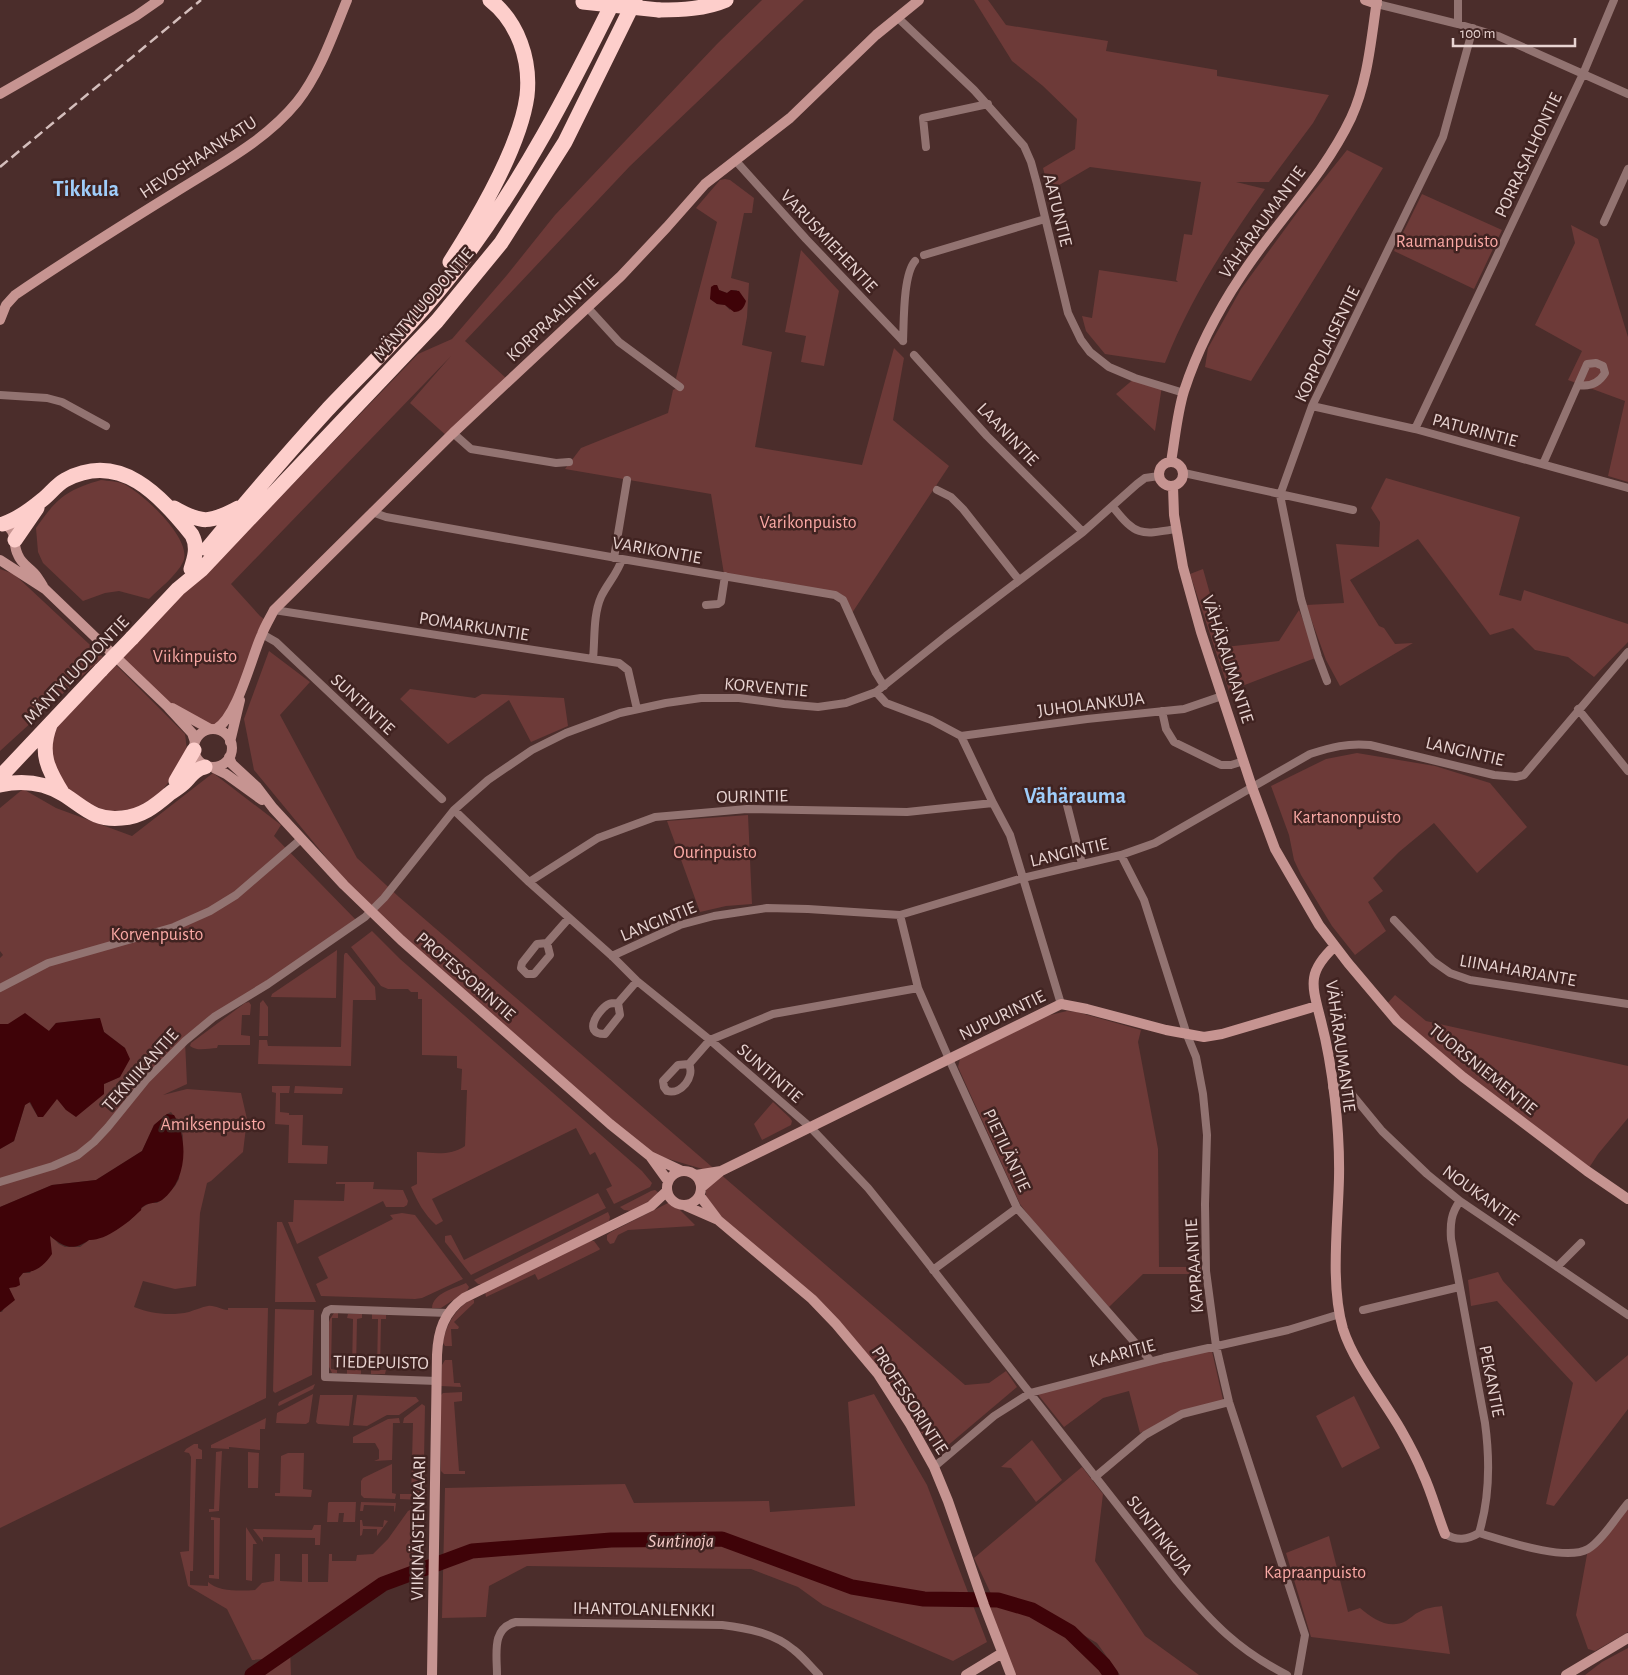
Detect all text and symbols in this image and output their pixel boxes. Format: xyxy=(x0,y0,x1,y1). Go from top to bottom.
scale bar xyxy=(1453,15,1576,47)
text: 100 m xyxy=(1460,26,1495,41)
street label: PORRASALHONTIE xyxy=(1492,90,1566,221)
street label: HEVOSHAANKATU xyxy=(137,113,260,202)
street label: VÄHÄRAUMANTIE xyxy=(1215,162,1309,282)
street label: AATUNTIE xyxy=(1039,172,1075,249)
district label: Tikkula xyxy=(53,178,120,200)
street label: VARUSMIEHENTIE xyxy=(776,187,880,297)
park label: Raumanpuisto xyxy=(1396,233,1498,251)
street label: MÄNTYLUODONTIE xyxy=(369,243,478,364)
street label: KORPRAALINTIE xyxy=(504,272,602,365)
street label: KORPOLAISENTIE xyxy=(1292,284,1364,405)
street label: LAANINTIE xyxy=(973,400,1042,470)
street label: PATURINTIE xyxy=(1430,411,1519,451)
park label: Varikonpuisto xyxy=(759,514,857,532)
street label: VARIKONTIE xyxy=(611,534,703,568)
street label: VÄHÄRAUMANTIE xyxy=(1198,593,1258,726)
street label: POMARKUNTIE xyxy=(418,609,530,645)
street label: MÄNTYLUODONTIE xyxy=(19,612,133,728)
park label: Viikinpuisto xyxy=(153,648,237,666)
street label: SUNTINTIE xyxy=(327,671,398,739)
street label: KORVENTIE xyxy=(723,675,809,701)
street label: JUHOLANKUJA xyxy=(1037,689,1146,720)
street label: LANGINTIE xyxy=(1424,734,1506,770)
district label: Vähärauma xyxy=(1024,785,1126,807)
street label: OURINTIE xyxy=(716,787,788,807)
park label: Kartanonpuisto xyxy=(1293,809,1401,827)
street label: LANGINTIE xyxy=(1028,835,1110,871)
park label: Ourinpuisto xyxy=(673,844,757,862)
street label: LANGINTIE xyxy=(618,899,699,945)
park label: Korvenpuisto xyxy=(111,926,204,944)
street label: PROFESSORINTIE xyxy=(412,929,519,1025)
street label: LIINAHARJANTE xyxy=(1458,952,1578,990)
street label: VÄHÄRAUMANTIE xyxy=(1322,979,1360,1114)
street label: NUPURINTIE xyxy=(957,987,1049,1044)
street label: TUORSNIEMENTIE xyxy=(1425,1021,1540,1119)
street label: TEKNIIKANTIE xyxy=(99,1026,182,1115)
street label: SUNTINTIE xyxy=(733,1041,806,1107)
street label: PIETILÄNTIE xyxy=(979,1106,1035,1195)
park label: Amiksenpuisto xyxy=(160,1116,266,1134)
street label: NOUKANTIE xyxy=(1439,1162,1522,1230)
street label: KAPRAANTIE xyxy=(1183,1218,1207,1314)
street label: KAARITIE xyxy=(1087,1336,1158,1371)
street label: PROFESSORINTIE xyxy=(868,1343,951,1458)
street label: PEKANTIE xyxy=(1475,1344,1507,1419)
street label: TIEDEPUISTO xyxy=(333,1353,429,1373)
street label: VIIKINÄISTENKAARI xyxy=(407,1455,429,1601)
street label: SUNTINKUJA xyxy=(1123,1493,1196,1579)
water label: Suntinoja xyxy=(648,1532,714,1551)
park label: Kapraanpuisto xyxy=(1264,1564,1366,1582)
street label: IHANTOLANLENKKI xyxy=(573,1600,715,1620)

